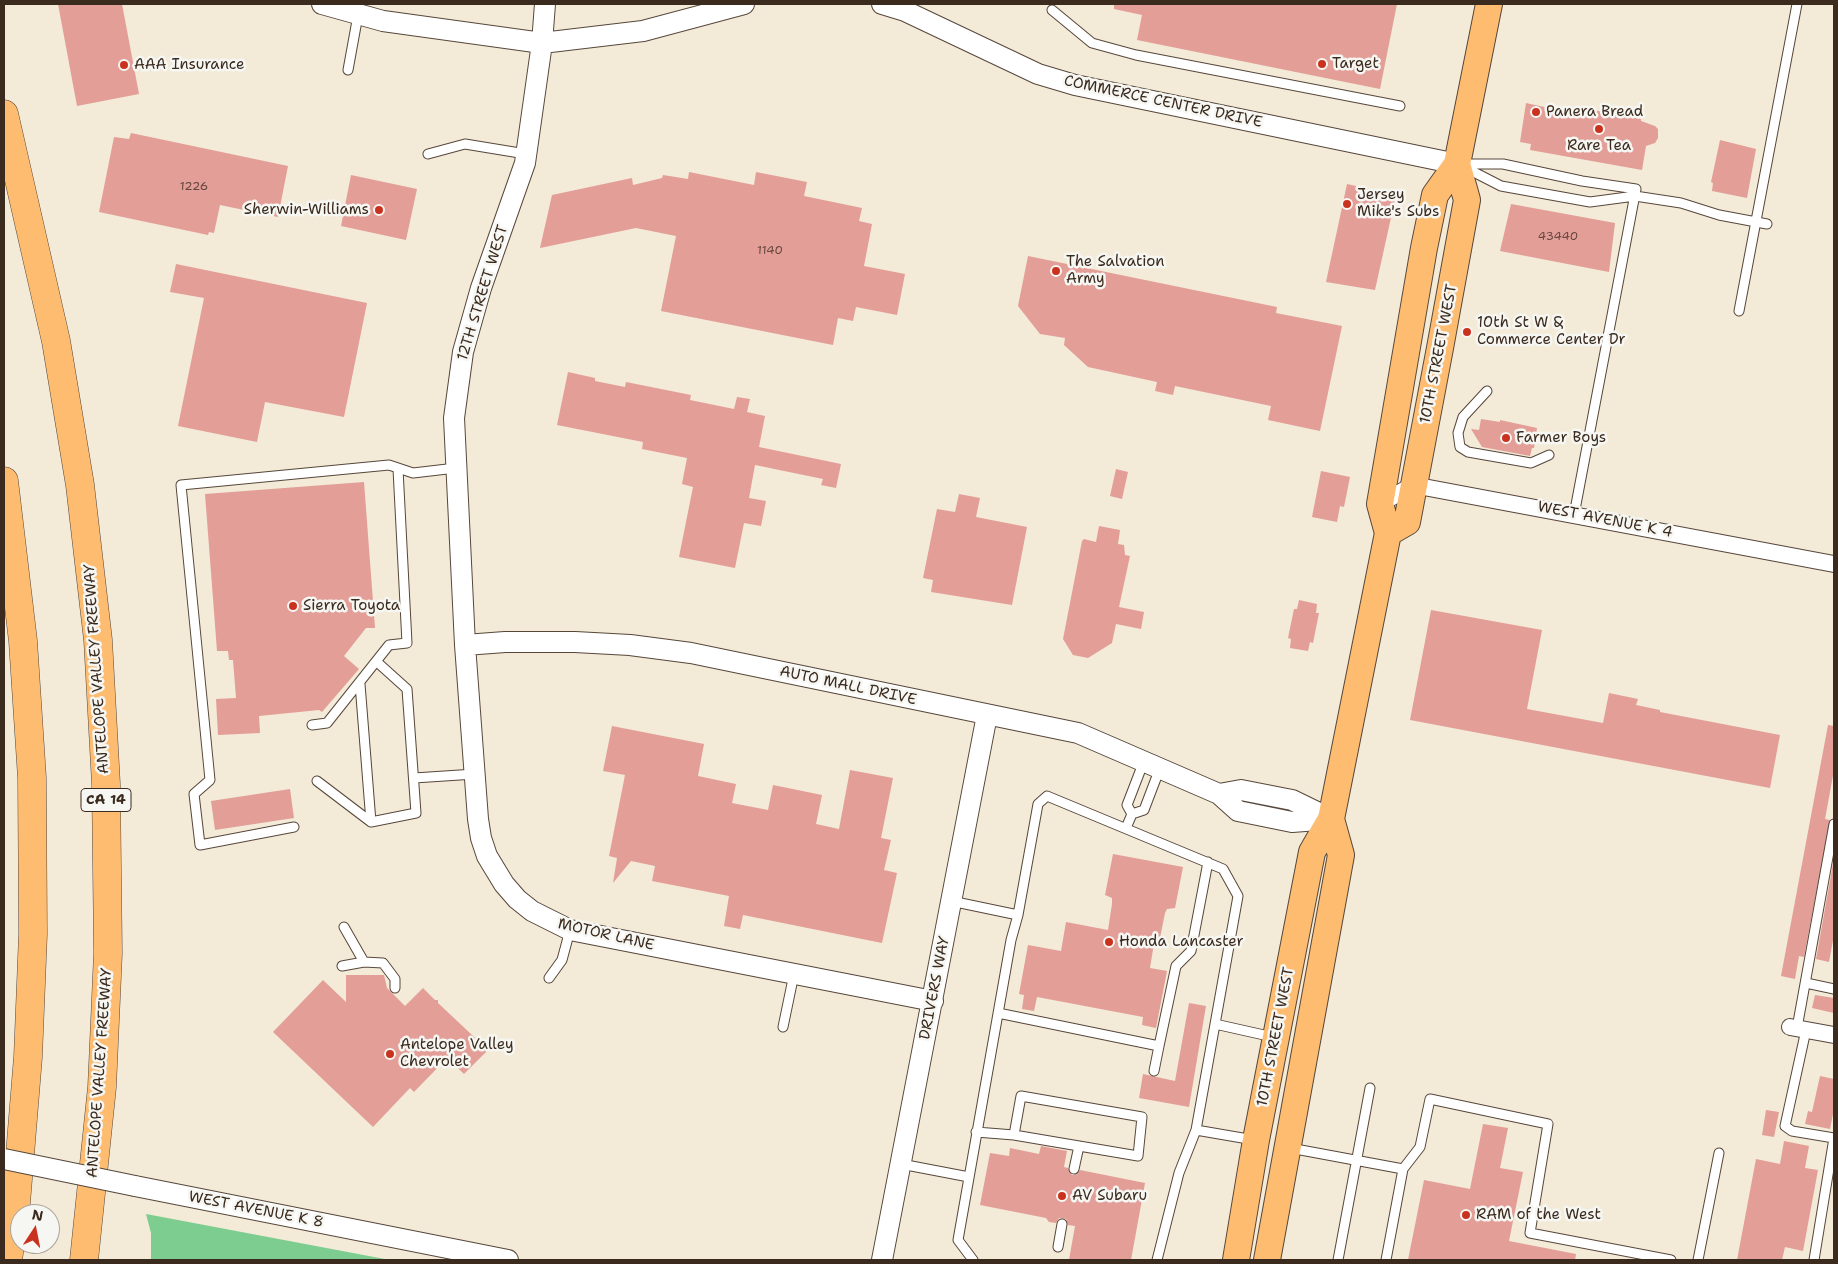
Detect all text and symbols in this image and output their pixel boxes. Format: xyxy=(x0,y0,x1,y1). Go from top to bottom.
place label: Target xyxy=(1332,55,1379,73)
place label: AAA Insurance xyxy=(134,56,245,74)
marker: Target xyxy=(1316,58,1328,70)
marker: AAA Insurance xyxy=(118,59,130,71)
street label: COMMERCE CENTER DRIVE xyxy=(1062,72,1264,132)
place label: Panera Bread xyxy=(1546,103,1643,121)
marker: Panera Bread xyxy=(1530,106,1542,118)
marker: Rare Tea xyxy=(1593,123,1605,135)
place label: Rare Tea xyxy=(1567,137,1631,155)
house number: 1226 xyxy=(180,180,208,194)
place label: Jersey Mike's Subs xyxy=(1357,186,1439,221)
marker: Jersey Mike's Subs xyxy=(1341,198,1353,210)
place label: Sherwin-Williams xyxy=(244,201,369,219)
marker: Sherwin-Williams xyxy=(373,204,385,216)
street label: 12TH STREET WEST xyxy=(454,223,512,363)
house number: 43440 xyxy=(1538,230,1578,244)
house number: 1140 xyxy=(757,244,783,258)
place label: The Salvation Army xyxy=(1066,253,1164,288)
marker: The Salvation Army xyxy=(1050,265,1062,277)
street label: 10TH STREET WEST xyxy=(1417,283,1461,425)
place label: 10th St W & Commerce Center Dr xyxy=(1477,314,1626,349)
marker: 10th St W & Commerce Center Dr xyxy=(1461,326,1473,338)
place label: Farmer Boys xyxy=(1516,429,1606,447)
marker: Farmer Boys xyxy=(1500,432,1512,444)
street label: WEST AVENUE K 4 xyxy=(1536,498,1674,542)
street label: ANTELOPE VALLEY FREEWAY xyxy=(81,563,113,775)
place label: Sierra Toyota xyxy=(303,597,400,615)
marker: Sierra Toyota xyxy=(287,600,299,612)
street label: AUTO MALL DRIVE xyxy=(778,663,918,709)
road number: CA 14 xyxy=(81,788,131,812)
street label: MOTOR LANE xyxy=(556,915,656,955)
place label: Honda Lancaster xyxy=(1119,933,1244,951)
street label: DRIVERS WAY xyxy=(916,935,954,1041)
marker: Honda Lancaster xyxy=(1103,936,1115,948)
street label: 10TH STREET WEST xyxy=(1254,966,1298,1108)
street label: ANTELOPE VALLEY FREEWAY xyxy=(84,967,116,1179)
place label: Antelope Valley Chevrolet xyxy=(400,1036,514,1071)
marker: Antelope Valley Chevrolet xyxy=(384,1048,396,1060)
place label: AV Subaru xyxy=(1072,1187,1147,1205)
street label: WEST AVENUE K 8 xyxy=(187,1188,325,1232)
marker: AV Subaru xyxy=(1056,1190,1068,1202)
north arrow xyxy=(10,1204,60,1254)
text: N xyxy=(31,1205,45,1225)
place label: RAM of the West xyxy=(1476,1206,1601,1224)
marker: RAM of the West xyxy=(1460,1209,1472,1221)

